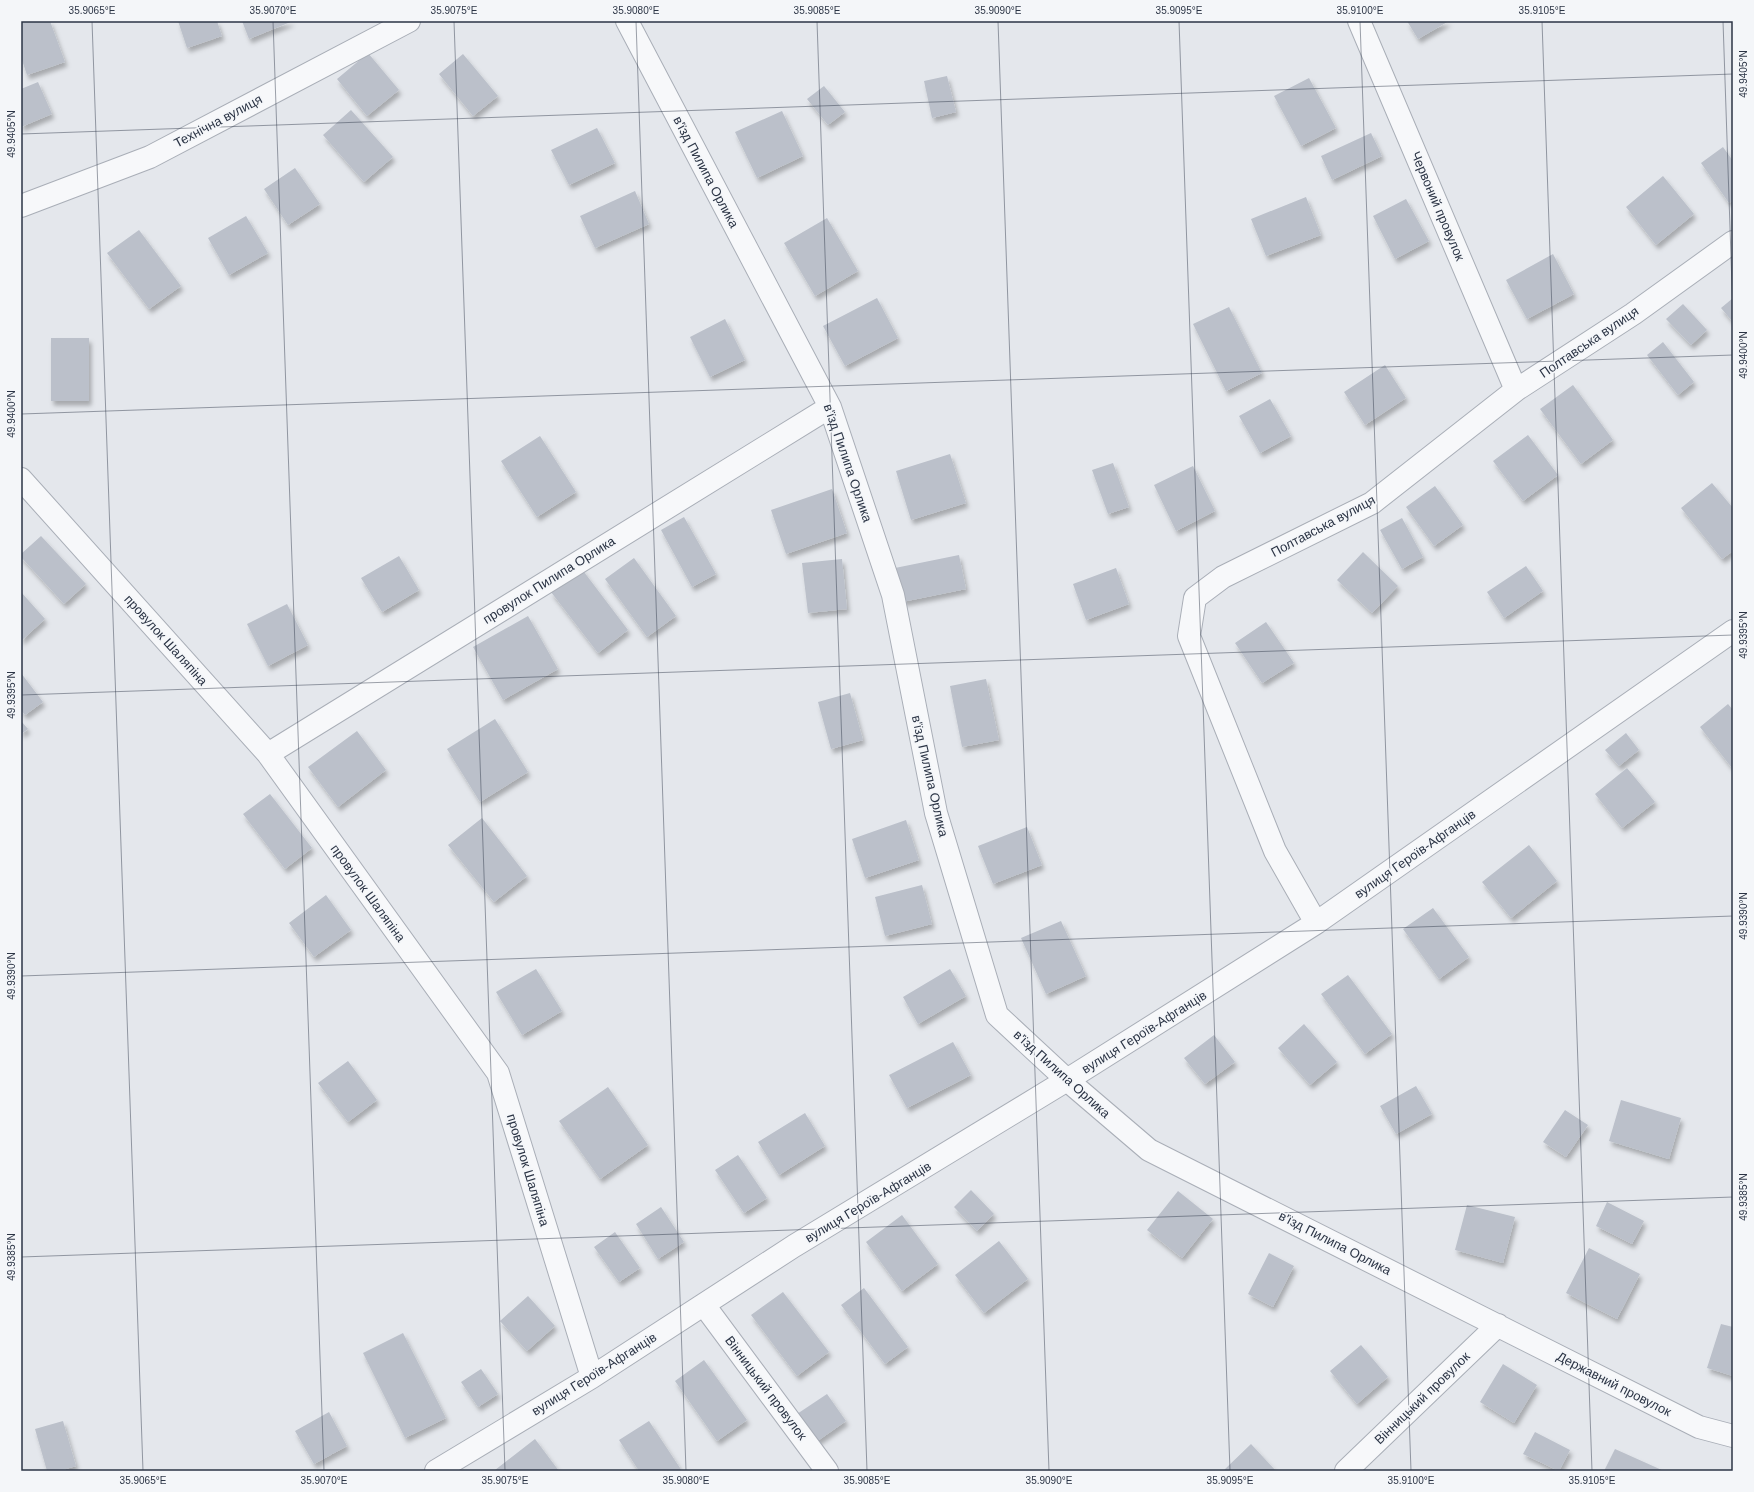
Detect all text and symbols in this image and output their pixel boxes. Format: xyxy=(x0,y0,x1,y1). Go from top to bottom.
text: 35.9065°E xyxy=(69,5,116,16)
text: 35.9070°E xyxy=(250,5,297,16)
text: 35.9075°E xyxy=(431,5,478,16)
text: 35.9080°E xyxy=(613,5,660,16)
text: 35.9085°E xyxy=(794,5,841,16)
text: 35.9090°E xyxy=(975,5,1022,16)
text: 35.9095°E xyxy=(1156,5,1203,16)
text: 35.9100°E xyxy=(1337,5,1384,16)
text: 35.9105°E xyxy=(1519,5,1566,16)
text: 49.9405°N xyxy=(1738,50,1749,98)
street label: Технічна вулиця xyxy=(171,91,265,151)
text: 49.9405°N xyxy=(6,110,17,158)
street label: в'їзд Пилипа Орлика xyxy=(670,114,742,231)
street label: Червоний провулок xyxy=(1408,149,1468,263)
street label: Полтавська вулиця xyxy=(1537,303,1641,381)
text: 49.9400°N xyxy=(1738,331,1749,379)
text: 49.9400°N xyxy=(6,390,17,438)
street label: в'їзд Пилипа Орлика xyxy=(821,402,876,525)
street label: Полтавська вулиця xyxy=(1268,492,1378,560)
street label: провулок Пилипа Орлика xyxy=(480,533,618,627)
street label: провулок Шаляпіна xyxy=(121,592,211,689)
text: 49.9395°N xyxy=(1738,611,1749,659)
text: 49.9395°N xyxy=(6,671,17,719)
street label: в'їзд Пилипа Орлика xyxy=(909,714,951,839)
street label: вулиця Героїв-Афганців xyxy=(1352,806,1478,901)
street label: провулок Шаляпіна xyxy=(328,841,409,945)
text: 49.9390°N xyxy=(1738,892,1749,940)
text: 49.9390°N xyxy=(6,952,17,1000)
street label: вулиця Героїв-Афганців xyxy=(1079,987,1209,1077)
street label: в'їзд Пилипа Орлика xyxy=(1011,1027,1114,1122)
street label: провулок Шаляпіна xyxy=(504,1112,552,1229)
street label: вулиця Героїв-Афганців xyxy=(802,1158,934,1246)
text: 49.9385°N xyxy=(1738,1173,1749,1221)
street label: в'їзд Пилипа Орлика xyxy=(1276,1208,1394,1278)
text: 49.9385°N xyxy=(6,1233,17,1281)
street label: вулиця Героїв-Афганців xyxy=(529,1329,659,1419)
street label: Вінницький провулок xyxy=(722,1333,810,1443)
street label: Вінницький провулок xyxy=(1371,1349,1473,1447)
street label: Державний провулок xyxy=(1554,1349,1674,1420)
text: 35.9065°E xyxy=(120,1475,167,1486)
text: 35.9070°E xyxy=(301,1475,348,1486)
text: 35.9075°E xyxy=(482,1475,529,1486)
text: 35.9080°E xyxy=(663,1475,710,1486)
text: 35.9085°E xyxy=(844,1475,891,1486)
text: 35.9090°E xyxy=(1026,1475,1073,1486)
text: 35.9095°E xyxy=(1207,1475,1254,1486)
text: 35.9100°E xyxy=(1388,1475,1435,1486)
text: 35.9105°E xyxy=(1569,1475,1616,1486)

